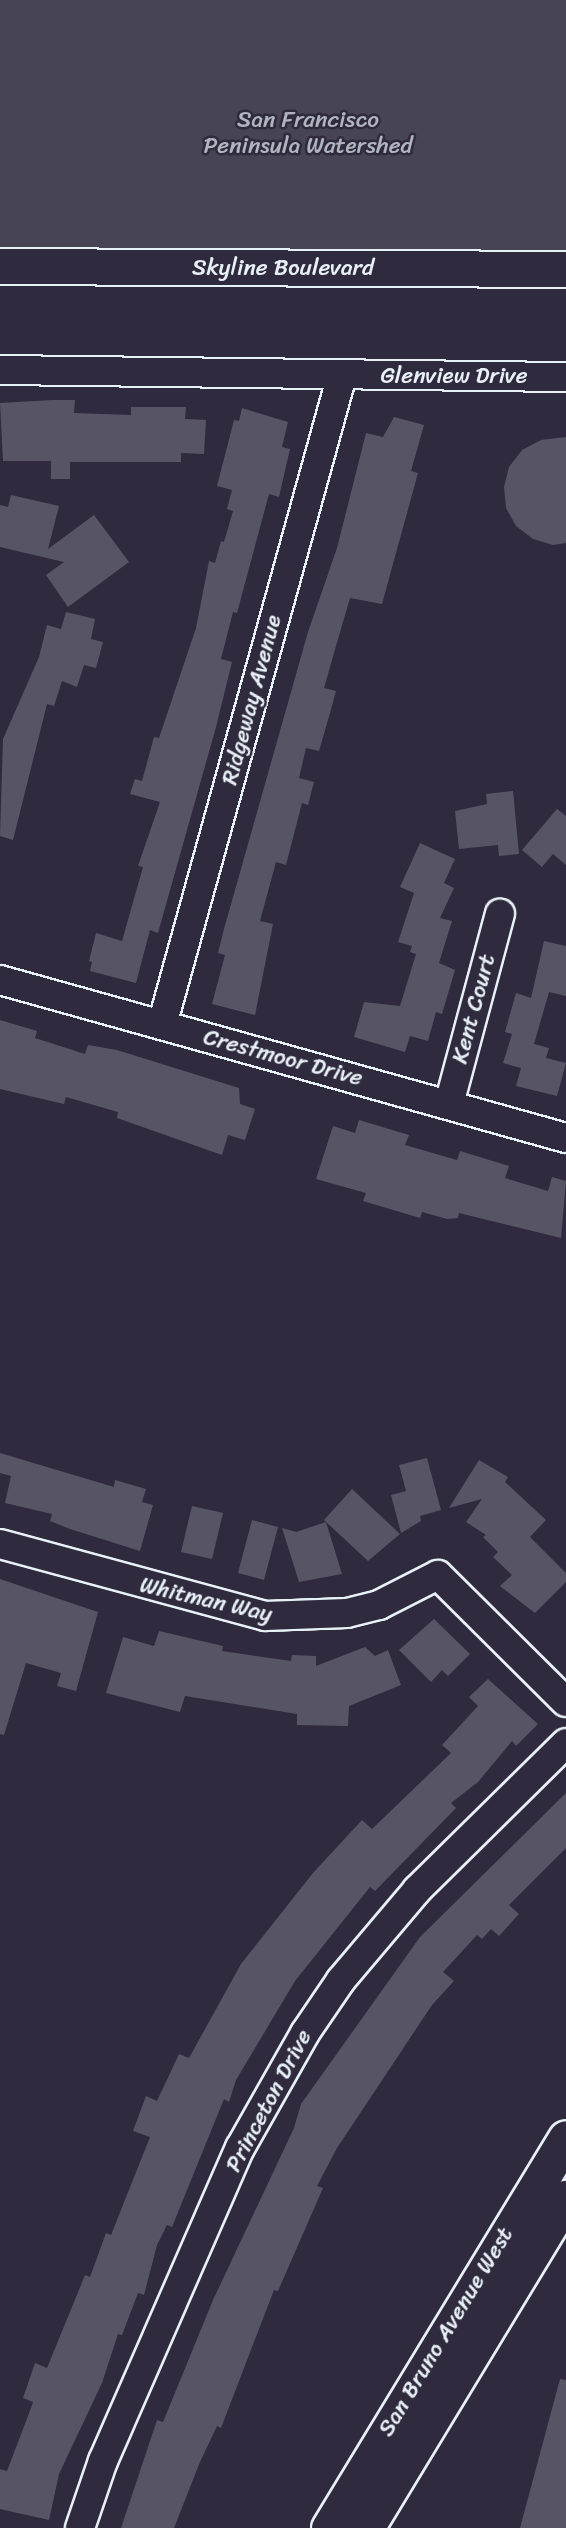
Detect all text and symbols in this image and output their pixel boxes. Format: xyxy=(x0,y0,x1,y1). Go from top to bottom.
park label: San Francisco Peninsula Watershed xyxy=(204,106,412,160)
street label: Skyline Boulevard xyxy=(192,254,374,282)
street label: Glenview Drive xyxy=(380,362,528,390)
street label: Ridgeway Avenue xyxy=(216,612,288,788)
street label: Kent Court xyxy=(446,951,502,1067)
street label: Crestmoor Drive xyxy=(200,1023,366,1093)
street label: Whitman Way xyxy=(137,1571,275,1629)
street label: Princeton Drive xyxy=(220,2025,318,2177)
street label: San Bruno Avenue West xyxy=(372,2222,520,2442)

